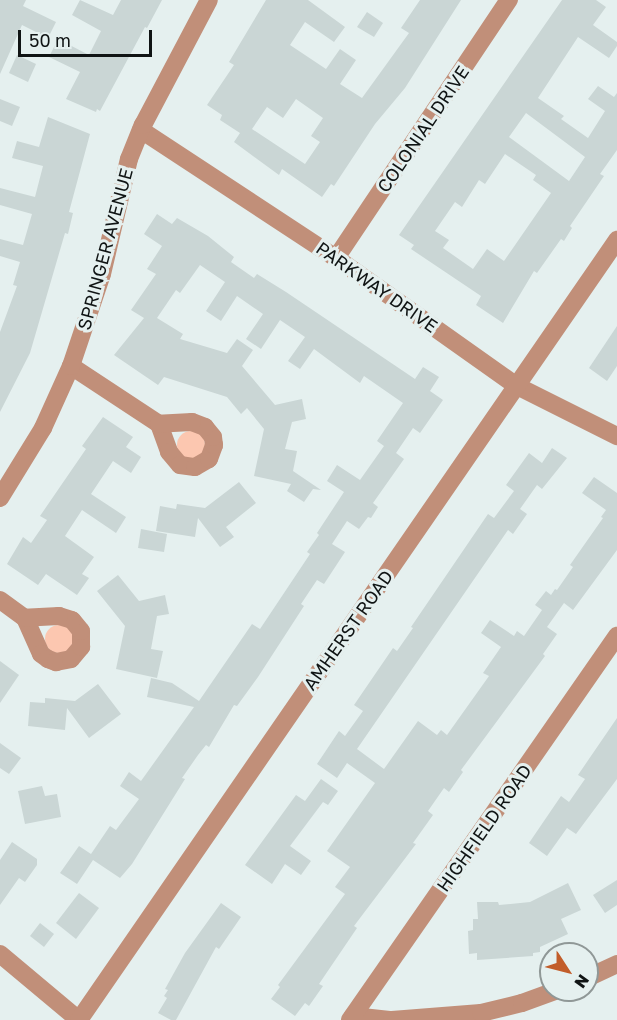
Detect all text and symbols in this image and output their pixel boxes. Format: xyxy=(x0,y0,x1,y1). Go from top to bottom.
scale bar xyxy=(21,18,154,56)
text: 50 m xyxy=(29,29,71,51)
street label: COLONIAL DRIVE xyxy=(373,62,473,196)
street label: SPRINGER AVENUE xyxy=(73,166,137,332)
street label: PARKWAY DRIVE xyxy=(312,237,442,337)
street label: AMHERST ROAD xyxy=(299,566,397,694)
street label: HIGHFIELD ROAD xyxy=(432,760,536,896)
north arrow xyxy=(539,942,599,1002)
text: N xyxy=(570,971,594,992)

